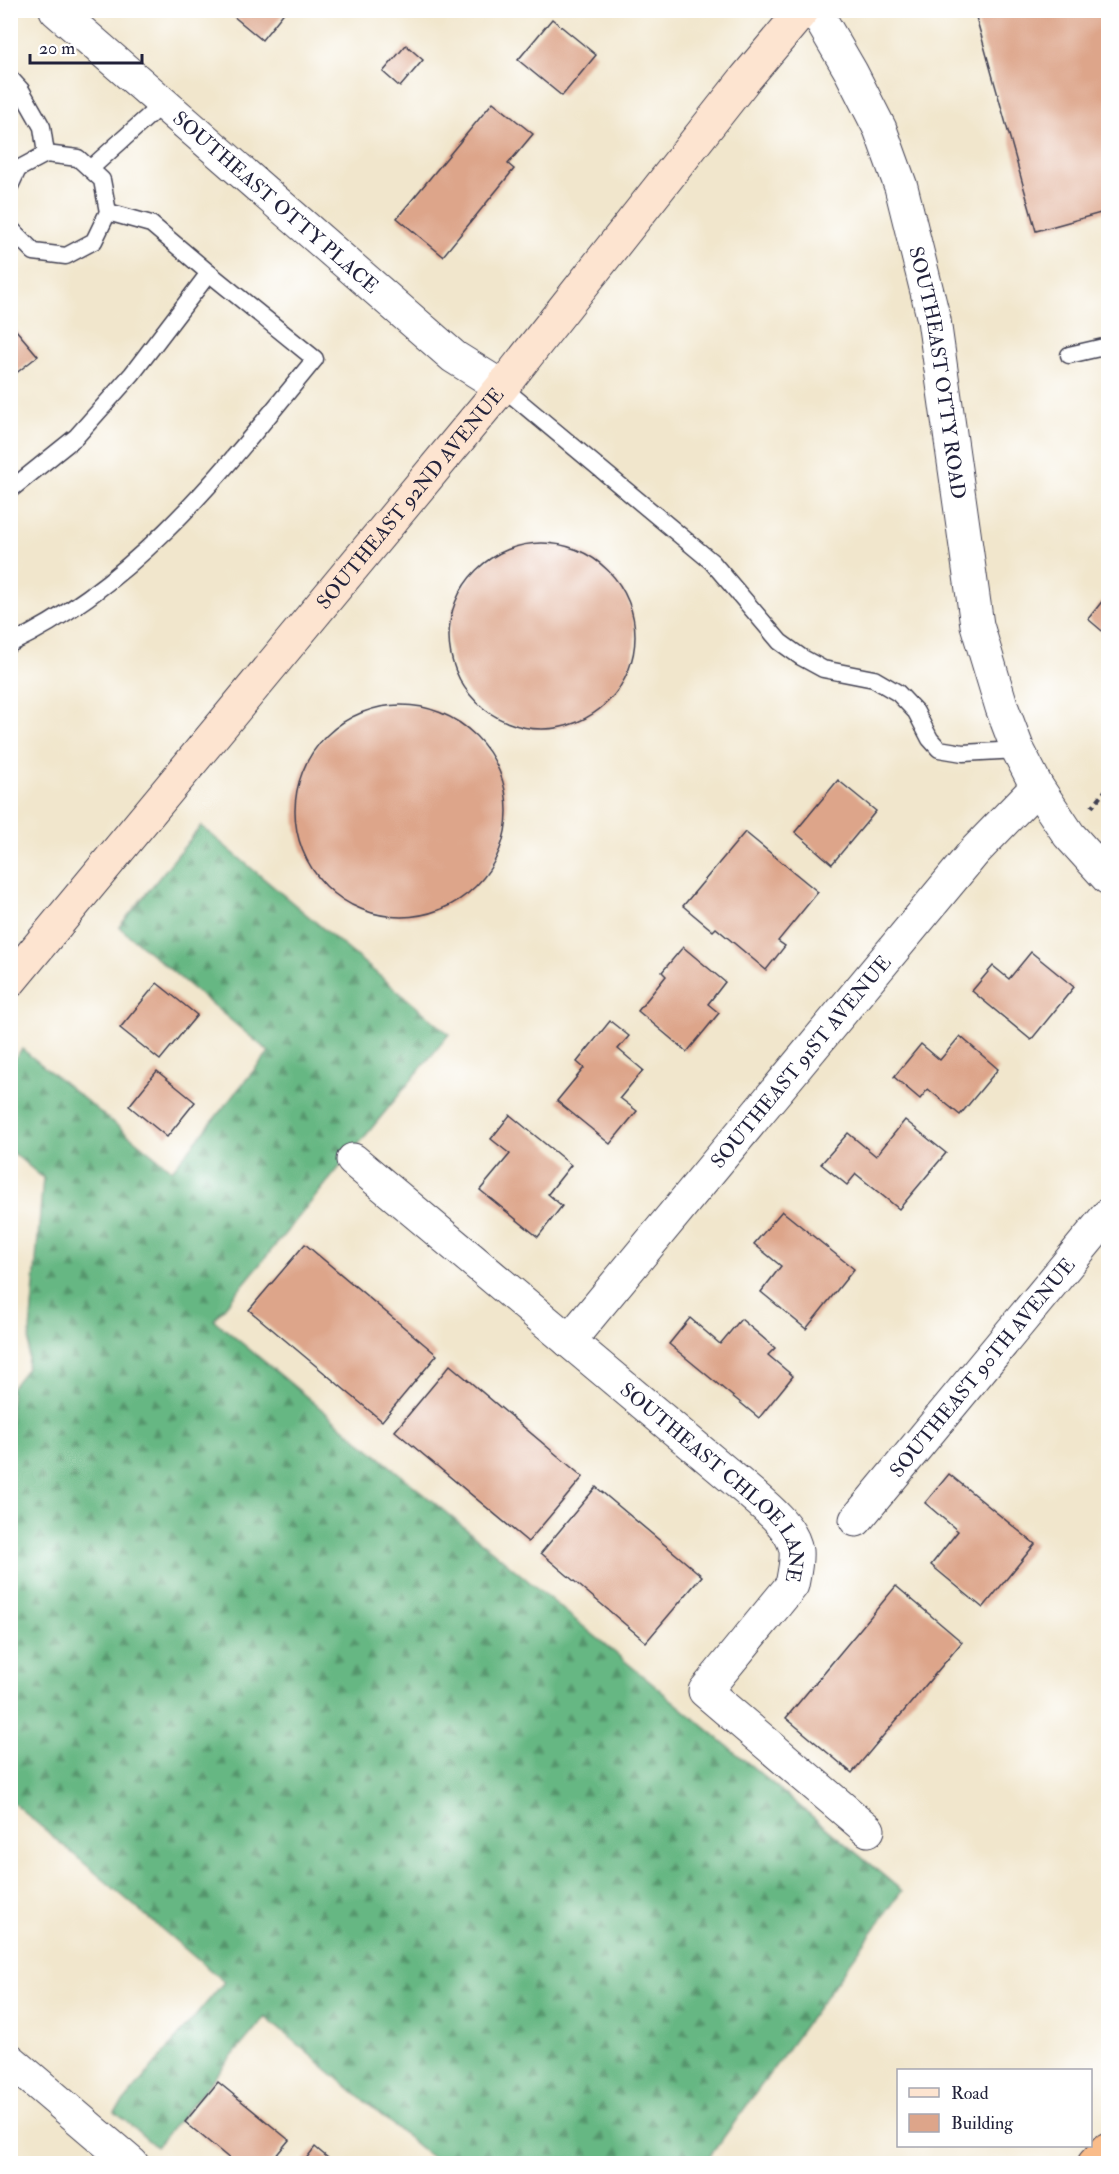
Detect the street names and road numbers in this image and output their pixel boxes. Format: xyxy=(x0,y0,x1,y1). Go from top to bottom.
street label: SOUTHEAST OTTY PLACE xyxy=(168,106,384,299)
street label: SOUTHEAST OTTY ROAD xyxy=(903,244,971,501)
street label: SOUTHEAST 92ND AVENUE xyxy=(311,382,509,614)
street label: SOUTHEAST 91ST AVENUE xyxy=(705,950,897,1173)
street label: SOUTHEAST 90TH AVENUE xyxy=(884,1253,1081,1483)
street label: SOUTHEAST CHLOE LANE xyxy=(615,1377,809,1585)

